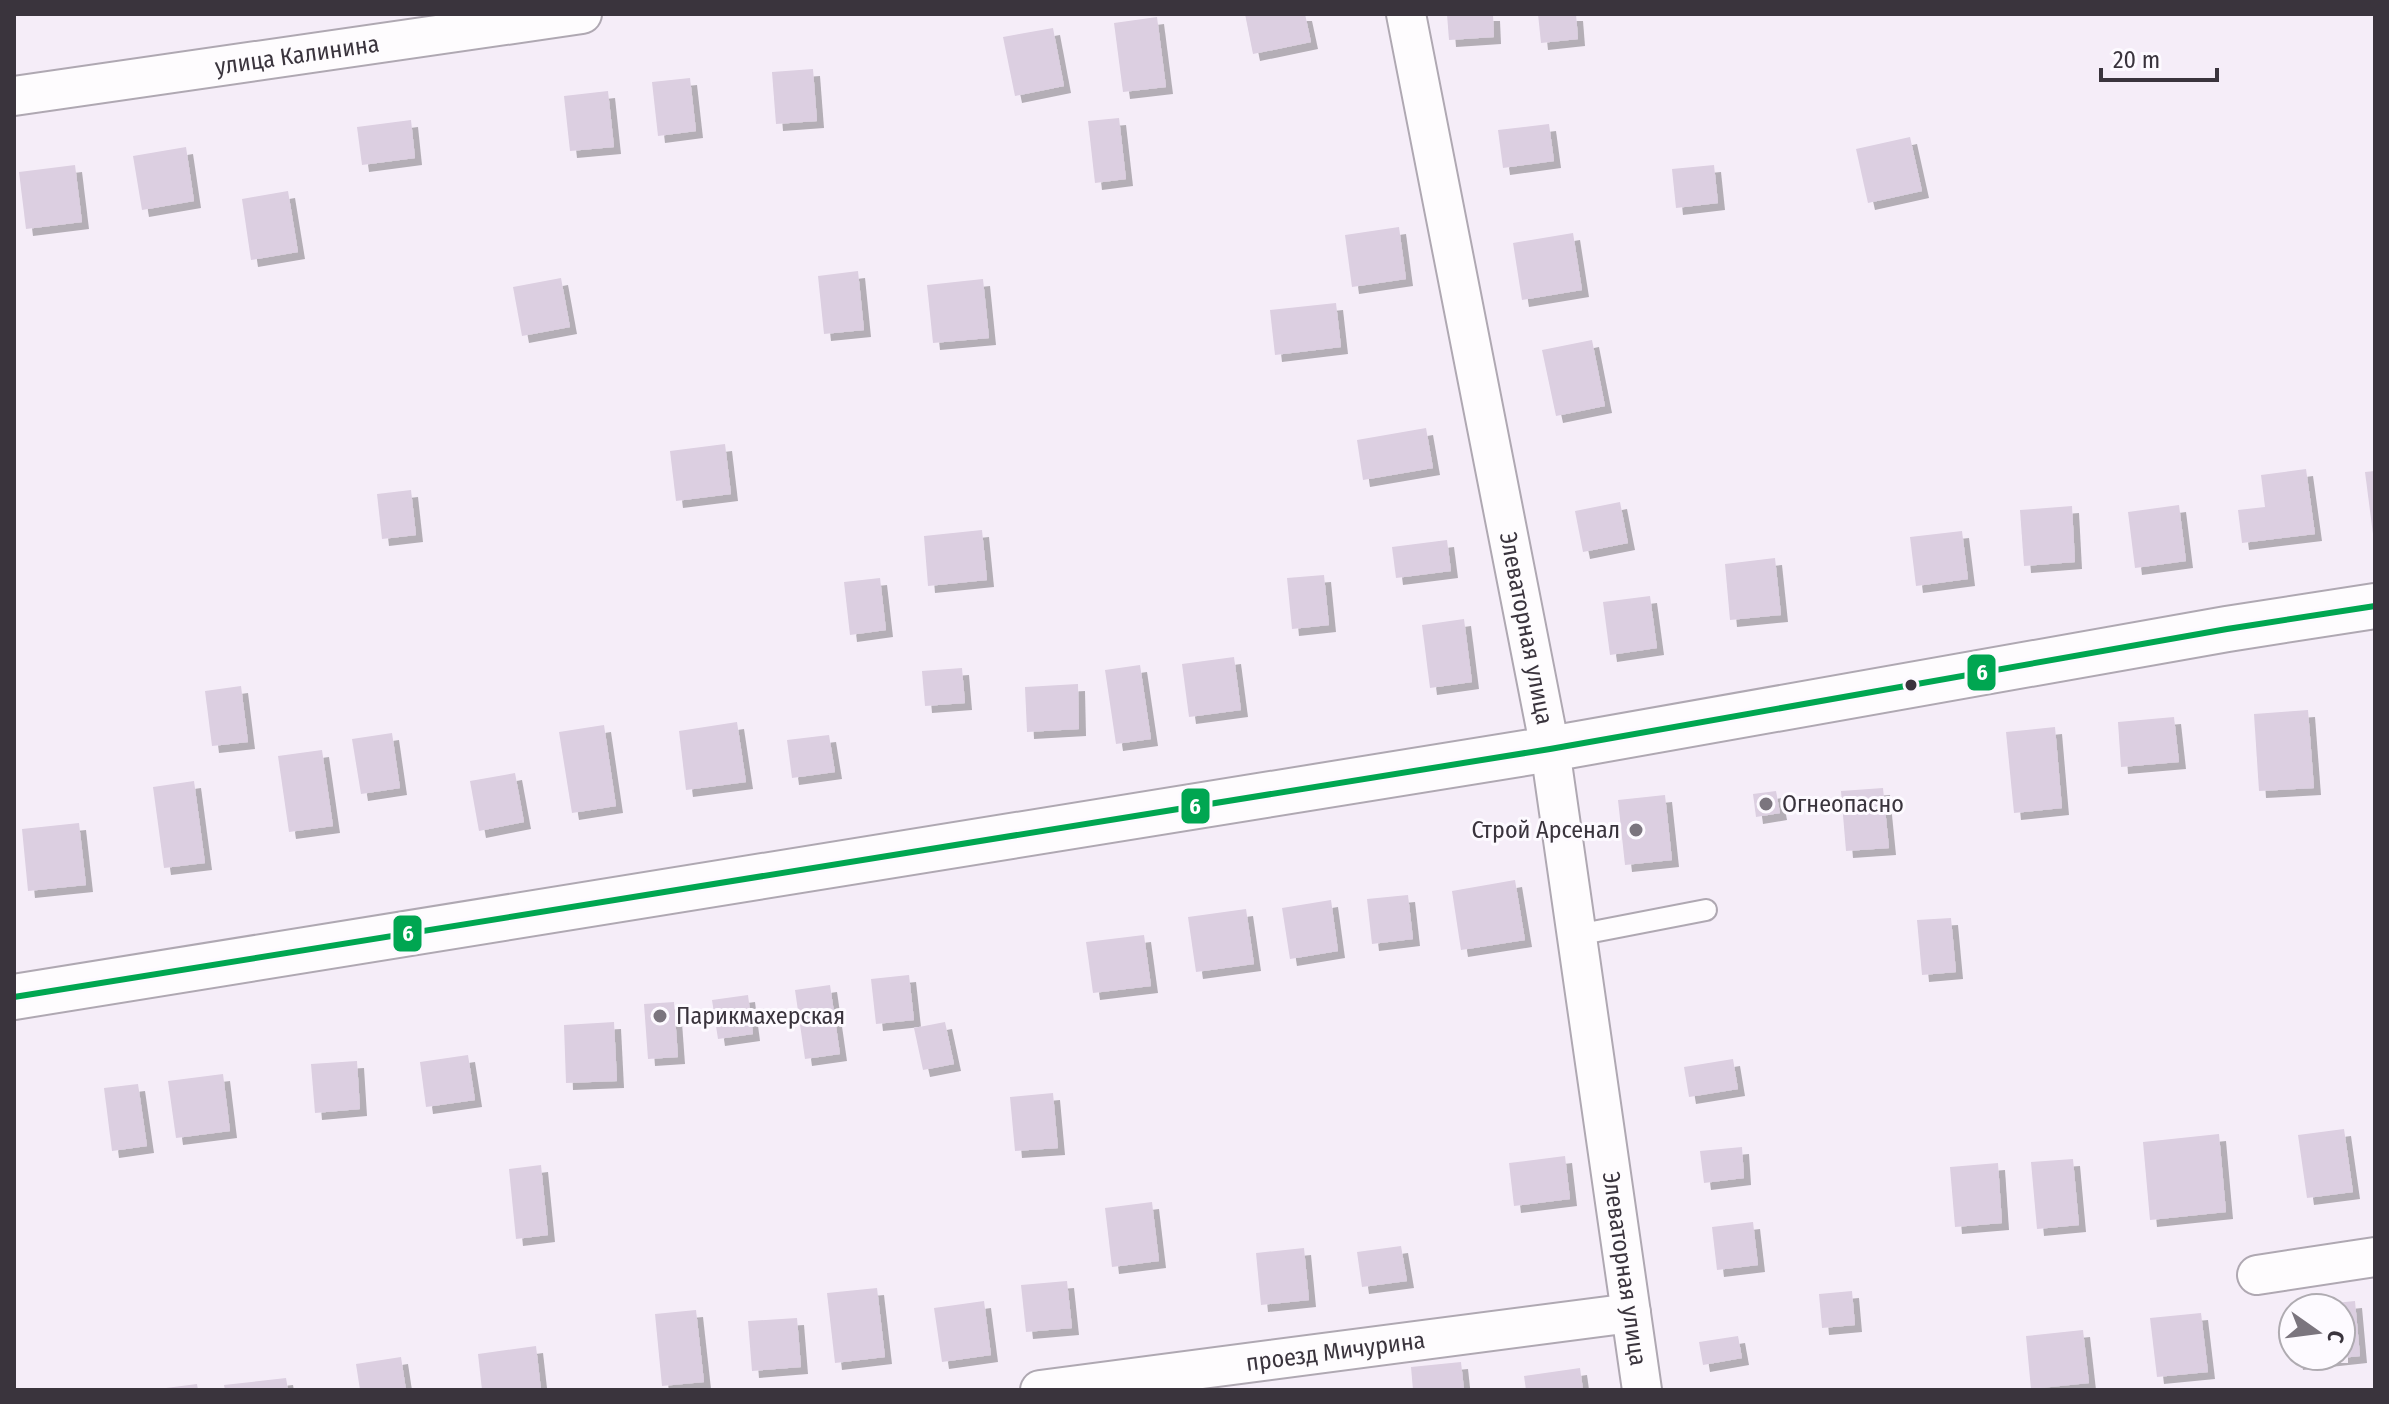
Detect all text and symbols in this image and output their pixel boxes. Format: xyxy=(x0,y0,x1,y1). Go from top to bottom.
street label: улица Калинина xyxy=(213,29,381,81)
scale bar xyxy=(2101,32,2217,82)
text: 20 m xyxy=(2113,46,2160,74)
street label: Элеваторная улица xyxy=(1494,530,1559,727)
line badge: 6 xyxy=(1966,653,1997,692)
text: 6 xyxy=(1976,659,1988,686)
unlabelled marker xyxy=(1903,677,1919,693)
line badge: 6 xyxy=(1180,787,1211,825)
place label: Огнеопасно xyxy=(1782,790,1904,818)
text: 6 xyxy=(1189,793,1201,820)
marker: Огнеопасно xyxy=(1757,795,1775,813)
place label: Строй Арсенал xyxy=(1471,816,1620,844)
marker: Строй Арсенал xyxy=(1627,821,1645,839)
line badge: 6 xyxy=(392,914,423,953)
text: 6 xyxy=(402,920,414,947)
place label: Парикмахерская xyxy=(676,1002,845,1030)
marker: Парикмахерская xyxy=(651,1007,669,1025)
street label: Элеваторная улица xyxy=(1597,1170,1652,1367)
north arrow xyxy=(2277,1292,2357,1372)
street label: проезд Мичурина xyxy=(1244,1326,1427,1377)
text: С xyxy=(2321,1328,2350,1346)

